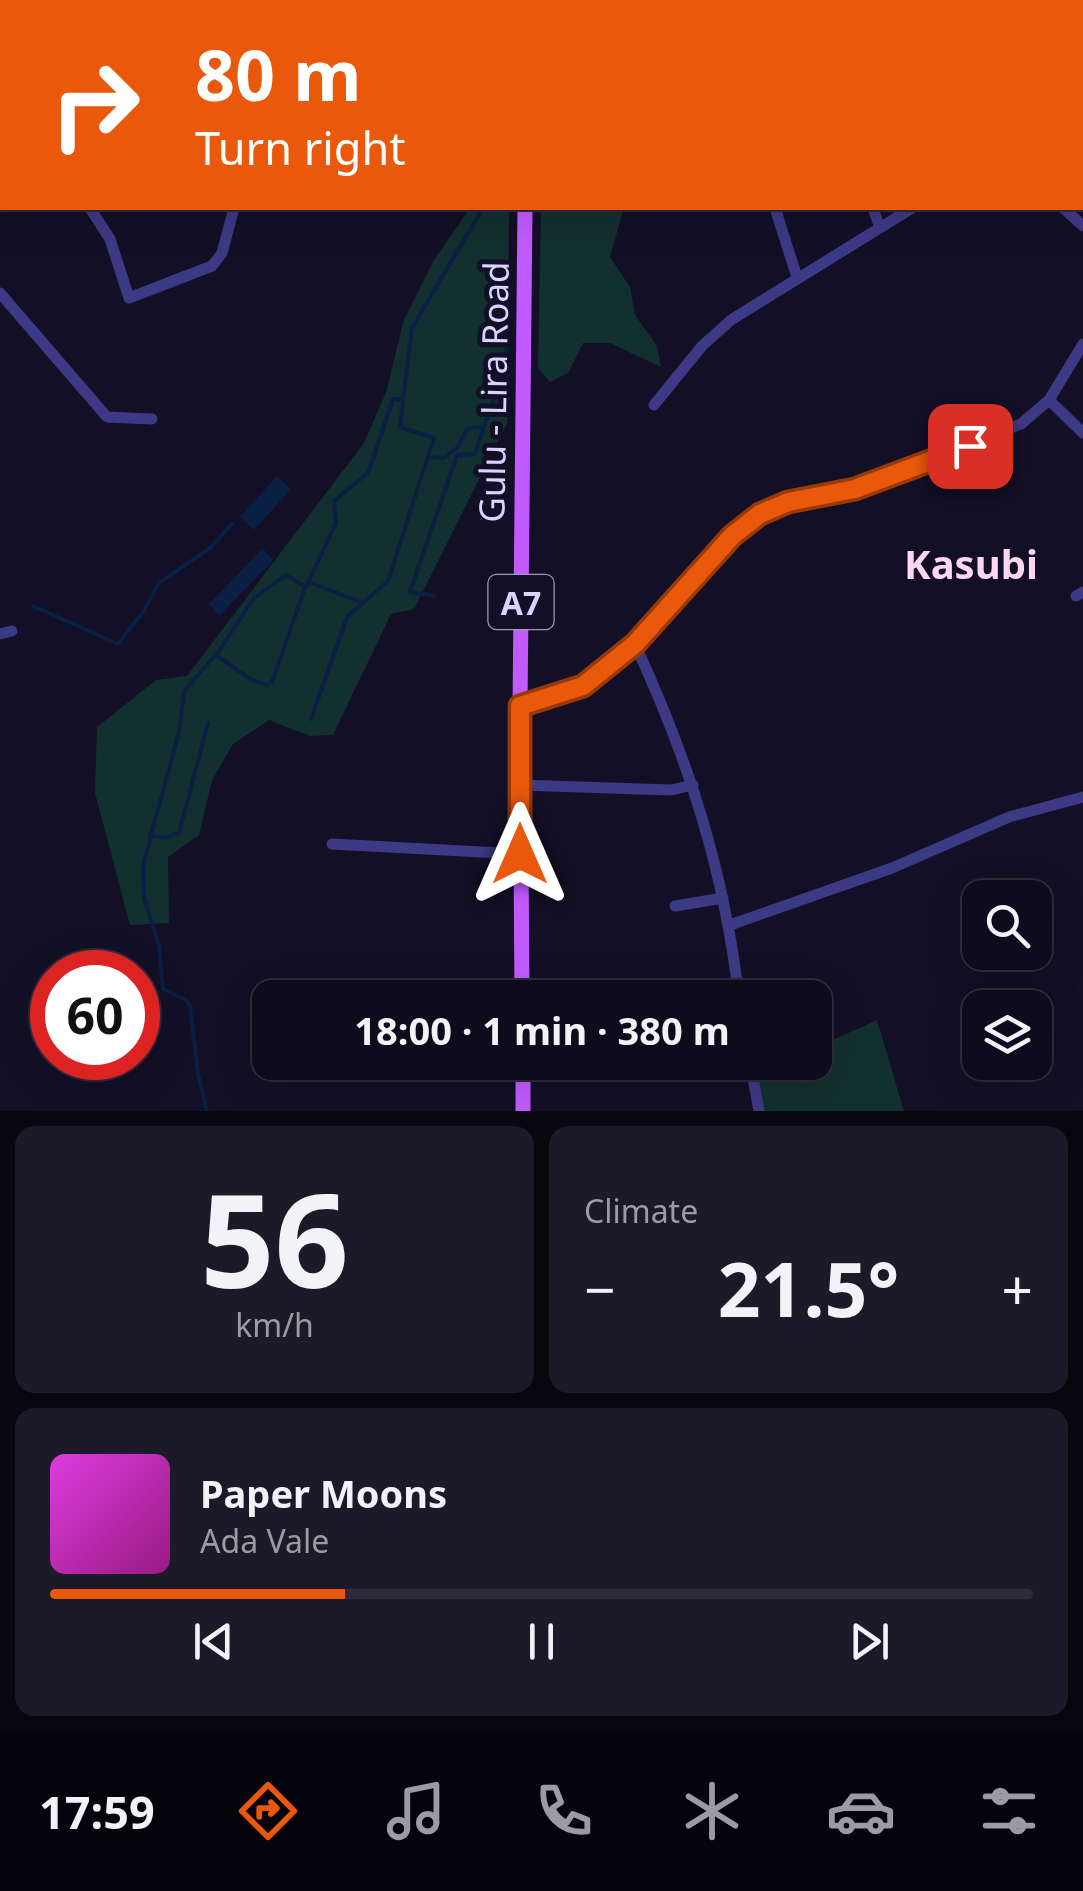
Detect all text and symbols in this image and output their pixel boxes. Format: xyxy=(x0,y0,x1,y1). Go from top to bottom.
text: 80 m xyxy=(195,26,362,122)
icon: right xyxy=(30,40,160,170)
text: Turn right xyxy=(195,117,406,178)
street label: Gulu - Lira Road xyxy=(467,261,519,523)
pin xyxy=(928,404,1013,489)
icon: arrive xyxy=(943,419,998,474)
district label: Kasubi xyxy=(904,536,1038,591)
road number: A7 xyxy=(488,575,554,629)
position arrow xyxy=(468,802,572,906)
map controls xyxy=(962,880,1052,1080)
button: search xyxy=(962,880,1052,970)
speed limit sign: 60 xyxy=(30,950,160,1080)
button: layers xyxy=(962,990,1052,1080)
text: 18:00 · 1 min · 380 m xyxy=(354,1004,730,1056)
text: 56 xyxy=(200,1149,349,1326)
text: Climate xyxy=(584,1189,698,1232)
text: 21.5° xyxy=(718,1237,899,1339)
text: − xyxy=(584,1251,615,1326)
text: + xyxy=(1002,1251,1033,1326)
text: km/h xyxy=(235,1303,314,1346)
text: Paper Moons xyxy=(200,1467,447,1519)
text: Ada Vale xyxy=(200,1519,329,1562)
icon: previous xyxy=(186,1614,241,1669)
icon: pause xyxy=(514,1614,569,1669)
icon: next xyxy=(842,1614,897,1669)
icon: directions xyxy=(233,1776,303,1846)
icon: music xyxy=(381,1776,451,1846)
icon: phone xyxy=(529,1776,599,1846)
icon: climate xyxy=(677,1776,747,1846)
icon: car xyxy=(826,1776,896,1846)
icon: filters xyxy=(974,1776,1044,1846)
text: 17:59 xyxy=(39,1781,155,1842)

